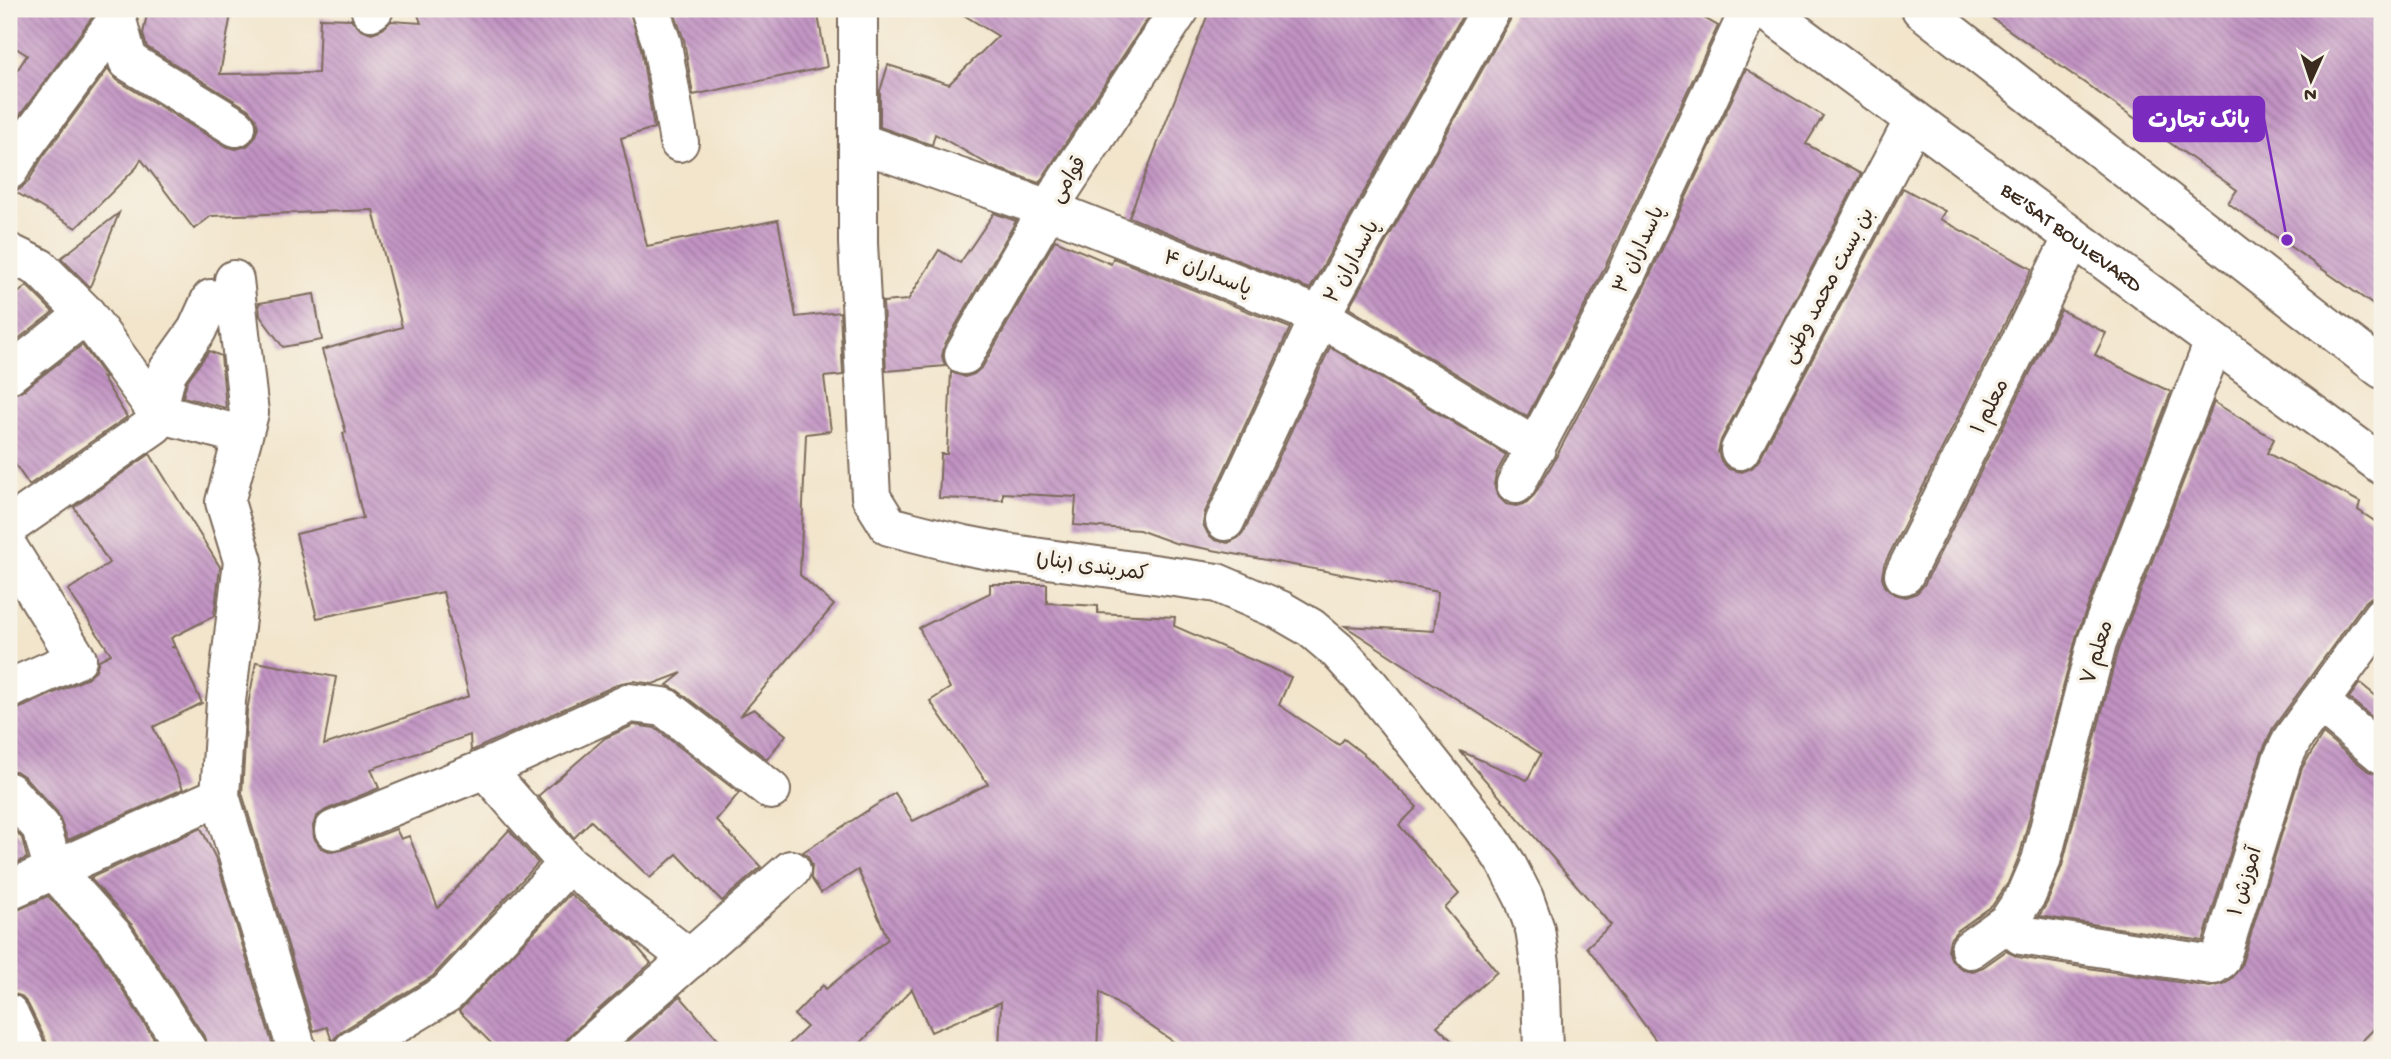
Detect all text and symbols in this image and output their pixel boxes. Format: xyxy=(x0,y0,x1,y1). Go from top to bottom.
north arrow xyxy=(2276,46,2346,116)
text: N xyxy=(2303,82,2317,105)
callout: بانک تجارت xyxy=(2134,97,2264,141)
text: بانک تجارت xyxy=(2148,109,2250,136)
street label: قوامی xyxy=(1046,153,1094,209)
street label: BE'SAT BOULEVARD xyxy=(1994,178,2146,300)
street label: پاسداران ۳ xyxy=(1610,203,1672,298)
street label: بن بست محمد وطنی xyxy=(1778,204,1882,369)
street label: پاسداران ۲ xyxy=(1321,217,1387,309)
street label: پاسداران ۴ xyxy=(1159,247,1254,304)
street label: معلم ۱ xyxy=(1968,376,2017,439)
street label: کمربندی (بنار) xyxy=(1034,548,1149,589)
street label: معلم ۷ xyxy=(2078,618,2121,688)
street label: آموزش ۱ xyxy=(2223,843,2270,920)

